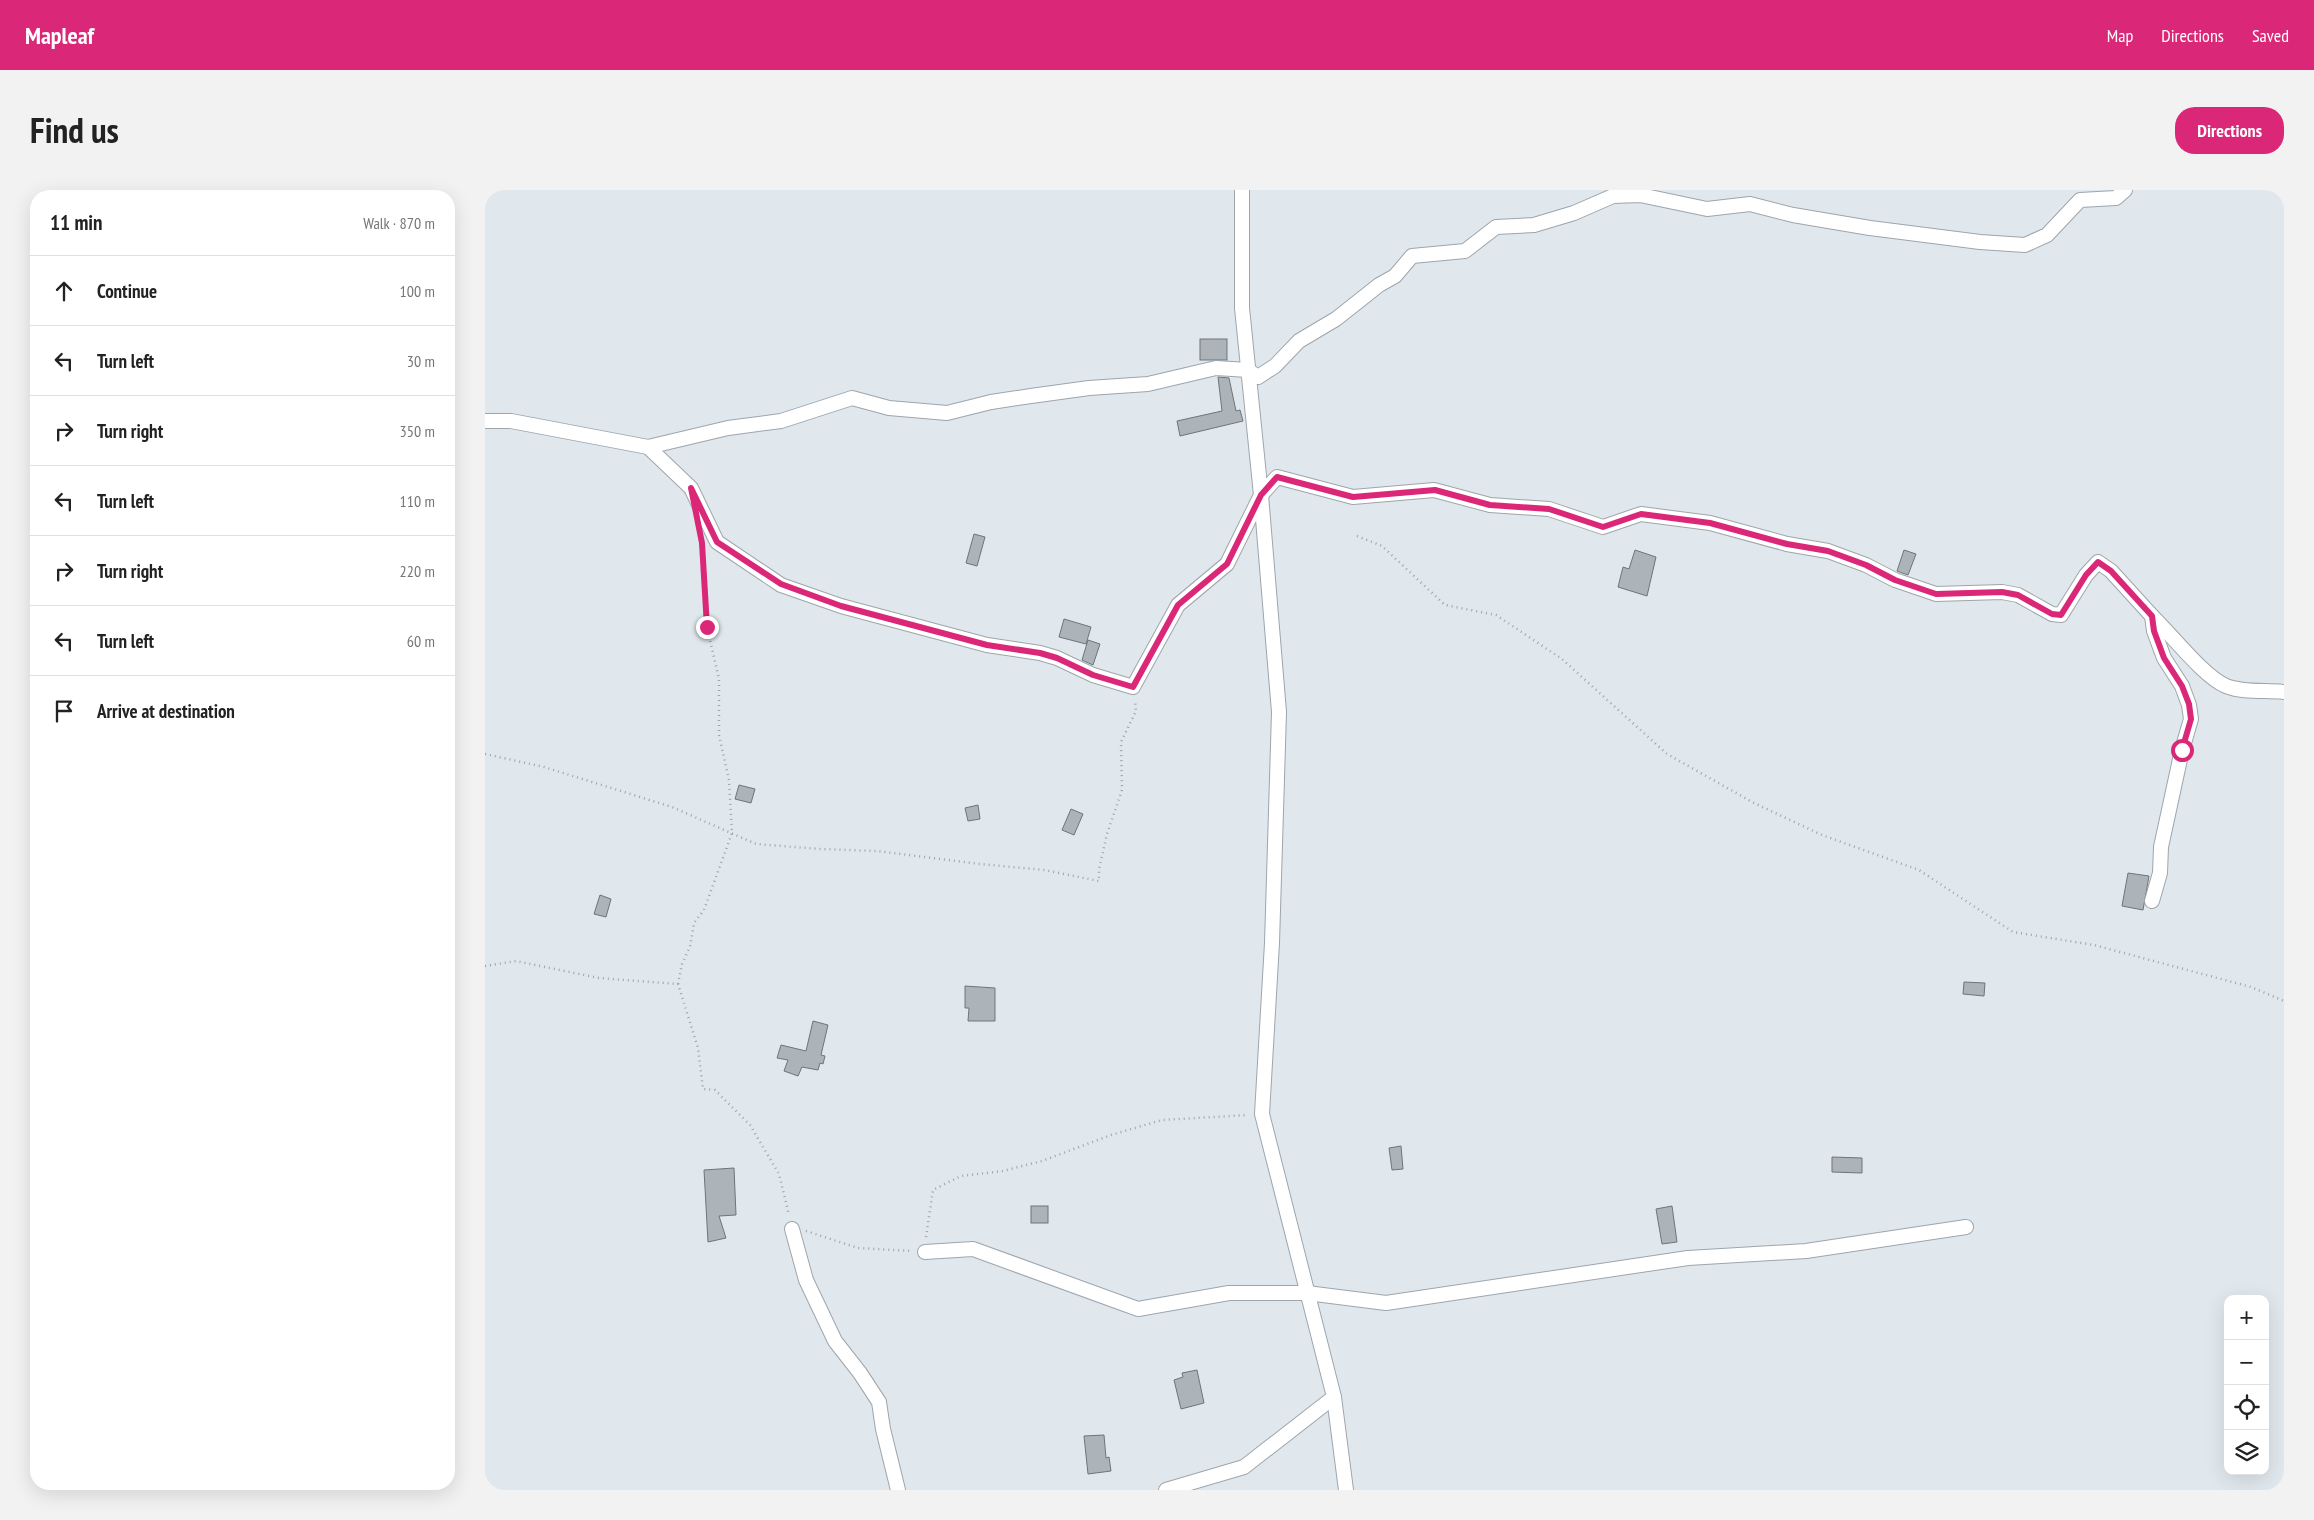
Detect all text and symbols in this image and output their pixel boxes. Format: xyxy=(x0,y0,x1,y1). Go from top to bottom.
text: Mapleaf xyxy=(25,20,94,51)
text: Map xyxy=(2107,24,2133,47)
text: Directions xyxy=(2161,24,2224,47)
text: Saved xyxy=(2252,24,2289,47)
text: Find us xyxy=(30,107,119,153)
button: Directions xyxy=(2175,107,2284,154)
text: 11 min xyxy=(50,209,102,236)
text: Walk · 870 m xyxy=(363,213,435,233)
icon: ahead xyxy=(50,277,78,305)
text: Continue xyxy=(97,279,157,303)
text: 100 m xyxy=(400,281,435,301)
icon: left xyxy=(50,347,78,375)
text: Turn left xyxy=(97,349,154,373)
text: 30 m xyxy=(407,351,435,371)
icon: right xyxy=(50,417,78,445)
text: Turn right xyxy=(97,419,163,443)
text: 350 m xyxy=(400,421,435,441)
icon: left xyxy=(50,487,78,515)
text: Turn left xyxy=(97,489,154,513)
text: 110 m xyxy=(400,491,435,511)
icon: right xyxy=(50,557,78,585)
text: Turn right xyxy=(97,559,163,583)
text: 220 m xyxy=(400,561,435,581)
route end xyxy=(696,616,719,639)
icon: left xyxy=(50,627,78,655)
text: Turn left xyxy=(97,629,154,653)
text: 60 m xyxy=(407,631,435,651)
icon: arrive xyxy=(50,697,78,725)
text: Arrive at destination xyxy=(97,699,235,723)
route start xyxy=(2171,739,2194,762)
map controls xyxy=(2224,1295,2269,1475)
button: + xyxy=(2224,1295,2269,1340)
button: − xyxy=(2224,1340,2269,1385)
button: locate xyxy=(2224,1385,2269,1430)
button: layers xyxy=(2224,1430,2269,1475)

